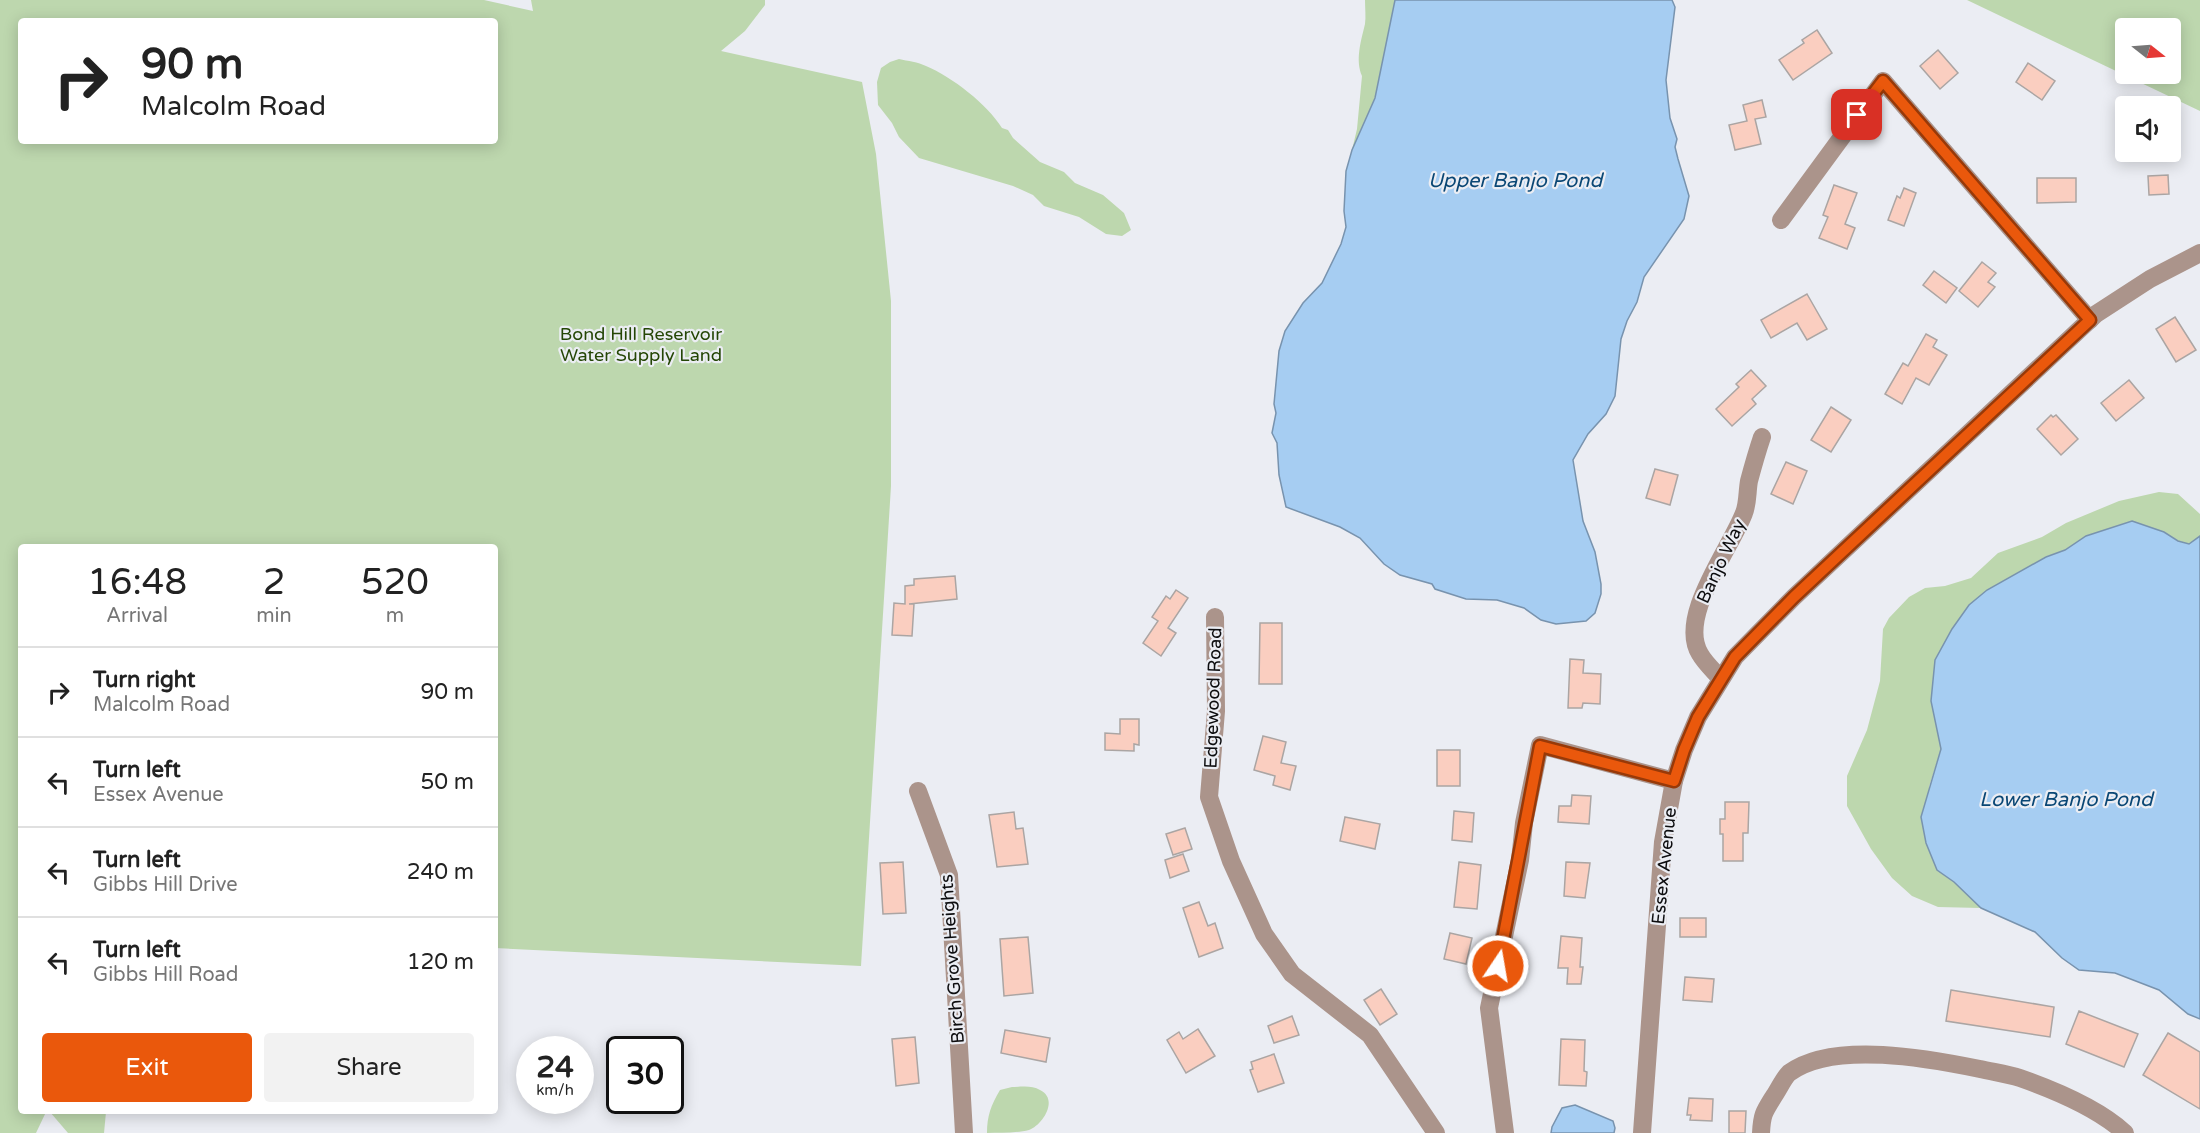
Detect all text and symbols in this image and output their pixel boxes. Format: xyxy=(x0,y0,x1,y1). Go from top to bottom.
north arrow xyxy=(2115,18,2181,84)
map controls xyxy=(2115,18,2181,162)
text: 90 m xyxy=(141,39,243,90)
icon: right xyxy=(42,42,120,120)
pin xyxy=(1831,89,1882,140)
text: Malcolm Road xyxy=(141,90,326,123)
button: sound xyxy=(2115,96,2181,162)
icon: arrive xyxy=(1840,98,1873,131)
water label: Upper Banjo Pond xyxy=(1428,169,1604,193)
park label: Bond Hill Reservoir Water Supply Land xyxy=(560,323,722,366)
street label: Banjo Way xyxy=(1692,515,1750,607)
text: 16:48 xyxy=(87,561,187,604)
text: 2 xyxy=(263,561,285,604)
text: 520 xyxy=(361,561,429,604)
text: Arrival xyxy=(106,604,168,628)
text: min xyxy=(256,604,292,628)
text: m xyxy=(386,604,404,628)
street label: Edgewood Road xyxy=(1200,627,1226,769)
text: Turn right xyxy=(93,667,195,693)
icon: right xyxy=(42,676,75,709)
text: 90 m xyxy=(420,679,474,705)
text: Malcolm Road xyxy=(93,693,230,717)
text: Turn left xyxy=(93,757,181,783)
icon: left xyxy=(42,766,75,799)
text: 50 m xyxy=(420,769,474,795)
text: Essex Avenue xyxy=(93,783,224,807)
water label: Lower Banjo Pond xyxy=(1979,788,2155,812)
street label: Essex Avenue xyxy=(1647,806,1681,926)
text: Turn left xyxy=(93,847,181,873)
icon: left xyxy=(42,856,75,889)
text: 240 m xyxy=(407,859,474,885)
text: Gibbs Hill Drive xyxy=(93,873,237,897)
street label: Birch Grove Heights xyxy=(935,874,969,1044)
position arrow xyxy=(1466,934,1530,998)
text: Turn left xyxy=(93,937,181,963)
icon: left xyxy=(42,946,75,979)
text: 120 m xyxy=(407,949,474,975)
text: Gibbs Hill Road xyxy=(93,963,238,987)
button: Exit xyxy=(42,1033,252,1102)
button: Share xyxy=(264,1033,474,1102)
speed limit sign: 30 xyxy=(606,1036,684,1114)
text: 24 xyxy=(536,1049,574,1086)
text: km/h xyxy=(536,1081,574,1099)

